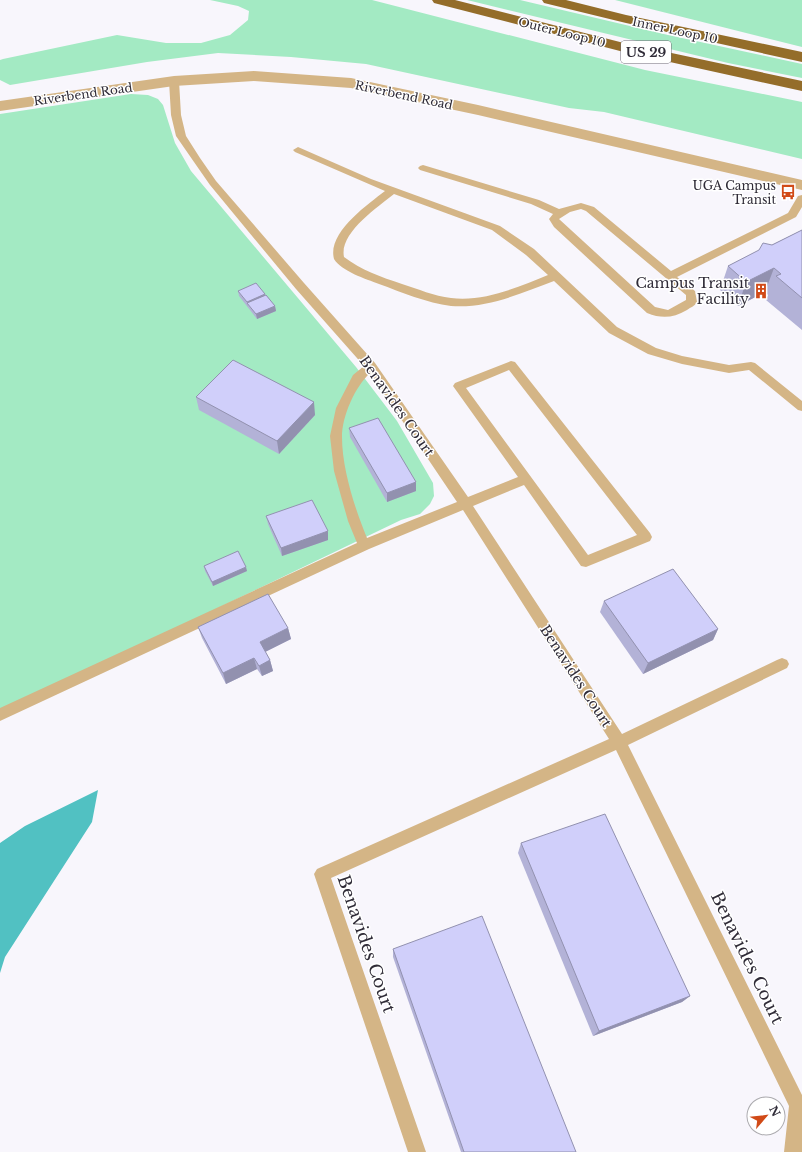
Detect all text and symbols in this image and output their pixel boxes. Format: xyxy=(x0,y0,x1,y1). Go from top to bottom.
street label: Outer Loop 10 xyxy=(517,14,607,50)
street label: Inner Loop 10 xyxy=(631,14,719,46)
road number: US 29 xyxy=(621,41,671,63)
street label: Riverbend Road xyxy=(354,77,454,113)
street label: Riverbend Road xyxy=(33,80,133,108)
place label: UGA Campus Transit xyxy=(693,178,776,207)
bus stop icon: UGA Campus Transit xyxy=(779,183,797,201)
place label: Campus Transit Facility xyxy=(635,274,750,308)
building icon: Campus Transit Facility xyxy=(752,282,770,300)
street label: Benavides Court xyxy=(356,352,439,460)
street label: Benavides Court xyxy=(536,621,616,731)
street label: Benavides Court xyxy=(333,872,400,1016)
street label: Benavides Court xyxy=(706,889,788,1028)
north arrow xyxy=(746,1096,786,1136)
text: N xyxy=(766,1103,784,1120)

